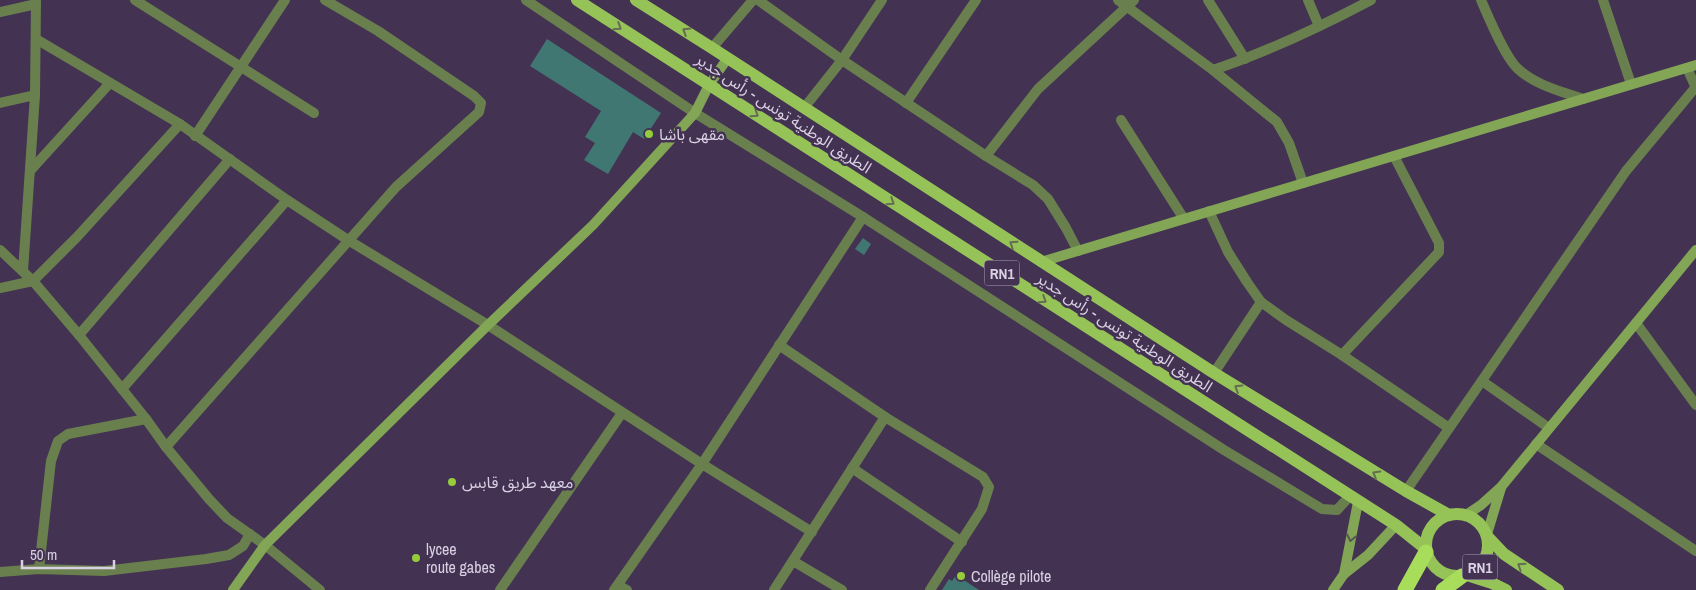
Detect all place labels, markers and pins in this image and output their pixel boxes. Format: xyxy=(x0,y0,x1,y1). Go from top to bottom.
place label: مقهى باشا xyxy=(659,123,725,145)
marker: مقهى باشا xyxy=(643,128,655,140)
place label: معهد طريق قابس xyxy=(462,471,573,493)
marker: معهد طريق قابس xyxy=(446,476,458,488)
place label: lycee route gabes xyxy=(426,538,495,578)
marker: lycee route gabes xyxy=(410,552,422,564)
place label: Collège pilote xyxy=(971,565,1051,587)
marker: Collège pilote xyxy=(955,570,967,582)

